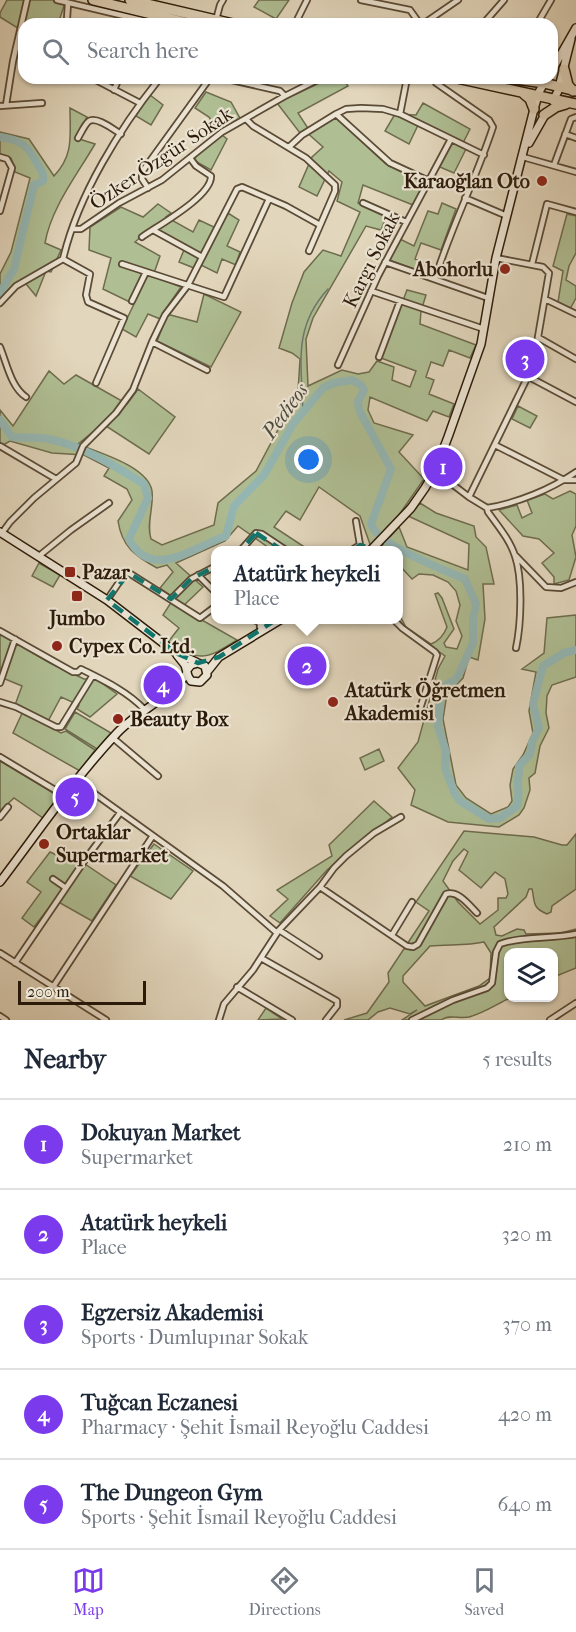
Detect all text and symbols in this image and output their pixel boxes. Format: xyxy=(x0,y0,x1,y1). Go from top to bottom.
search box xyxy=(18,18,558,84)
icon: search xyxy=(39,35,72,68)
text: Search here xyxy=(87,38,199,64)
street label: Özker Özgür Sokak xyxy=(85,101,238,215)
place label: Karaoğlan Oto xyxy=(404,170,530,193)
marker: Karaoğlan Oto xyxy=(535,174,549,188)
street label: Kargı Sokak xyxy=(338,208,405,312)
place label: Abohorlu xyxy=(411,258,494,281)
marker: Abohorlu xyxy=(498,262,512,276)
pin: 3 xyxy=(506,336,544,382)
water label: Pedieos xyxy=(256,378,313,444)
pin: 1 xyxy=(424,444,462,490)
your location xyxy=(294,445,323,474)
popup xyxy=(211,546,403,624)
place label: Pazar xyxy=(82,561,130,584)
text: Atatürk heykeli xyxy=(234,561,380,587)
marker: Pazar xyxy=(63,565,77,579)
text: Place xyxy=(234,587,279,610)
marker: Jumbo xyxy=(70,589,84,603)
place label: Jumbo xyxy=(47,607,105,630)
place label: Cypex Co. Ltd. xyxy=(69,635,195,658)
marker: Cypex Co. Ltd. xyxy=(50,639,64,653)
pin: 2 xyxy=(288,644,326,688)
pin: 4 xyxy=(144,662,182,708)
place label: Atatürk Öğretmen Akademisi xyxy=(343,677,506,725)
marker: Atatürk Öğretmen Akademisi xyxy=(326,695,340,709)
place label: Beauty Box xyxy=(130,708,229,731)
marker: Beauty Box xyxy=(111,712,125,726)
pin: 5 xyxy=(56,774,94,820)
place label: Ortaklar Supermarket xyxy=(56,821,169,867)
marker: Ortaklar Supermarket xyxy=(37,837,51,851)
map controls xyxy=(504,948,558,1002)
button: layers xyxy=(504,948,558,1002)
scale bar xyxy=(18,978,146,1006)
text: 200 m xyxy=(27,982,70,1001)
text: Nearby xyxy=(24,1044,106,1075)
text: 5 results xyxy=(482,1048,552,1071)
text: Dokuyan Market xyxy=(81,1120,241,1146)
text: 1 xyxy=(40,1133,47,1156)
text: 210 m xyxy=(503,1133,552,1156)
text: Supermarket xyxy=(81,1146,193,1169)
text: Atatürk heykeli xyxy=(81,1210,227,1236)
text: 2 xyxy=(38,1223,49,1246)
text: 320 m xyxy=(502,1223,552,1246)
text: Place xyxy=(81,1236,127,1259)
text: Egzersiz Akademisi xyxy=(81,1300,263,1326)
text: 3 xyxy=(39,1313,48,1336)
text: 370 m xyxy=(502,1313,552,1336)
text: Sports · Dumlupınar Sokak xyxy=(81,1326,308,1349)
text: Tuğcan Eczanesi xyxy=(81,1390,238,1416)
text: 4 xyxy=(38,1403,49,1426)
text: 420 m xyxy=(498,1403,552,1426)
text: Pharmacy · Şehit İsmail Reyoğlu Caddesi xyxy=(81,1416,429,1439)
text: The Dungeon Gym xyxy=(81,1480,263,1506)
text: 5 xyxy=(39,1493,48,1516)
text: 640 m xyxy=(497,1493,552,1516)
text: Sports · Şehit İsmail Reyoğlu Caddesi xyxy=(81,1506,397,1529)
tab: Map xyxy=(72,1564,105,1619)
tab: Directions xyxy=(249,1564,321,1619)
tab: Saved xyxy=(464,1564,504,1619)

